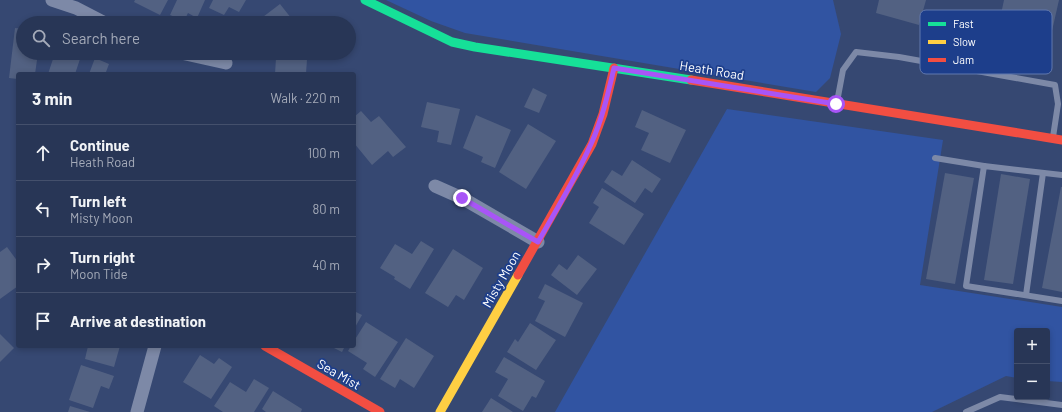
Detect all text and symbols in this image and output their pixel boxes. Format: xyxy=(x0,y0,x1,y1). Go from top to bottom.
legend xyxy=(920,10,1052,74)
search box xyxy=(16,16,356,60)
text: Fast xyxy=(953,17,974,30)
icon: search xyxy=(30,27,52,49)
text: Search here xyxy=(62,29,140,47)
text: Slow xyxy=(953,35,976,48)
text: Jam xyxy=(953,53,974,66)
street label: Heath Road xyxy=(679,57,745,83)
text: 3 min xyxy=(32,88,72,108)
text: Walk · 220 m xyxy=(270,90,340,106)
route start xyxy=(827,95,845,113)
text: Continue xyxy=(70,136,130,154)
icon: ahead xyxy=(32,142,54,164)
text: 100 m xyxy=(307,145,340,161)
text: Heath Road xyxy=(70,154,135,170)
route end xyxy=(453,189,471,207)
text: Turn left xyxy=(70,192,126,210)
icon: left xyxy=(32,198,54,220)
text: 80 m xyxy=(313,201,340,217)
text: Misty Moon xyxy=(70,210,133,226)
text: Turn right xyxy=(70,248,135,266)
street label: Misty Moon xyxy=(478,248,524,310)
icon: right xyxy=(32,254,54,276)
text: 40 m xyxy=(312,257,340,273)
text: Moon Tide xyxy=(70,266,128,282)
icon: arrive xyxy=(32,310,54,332)
text: Arrive at destination xyxy=(70,312,206,330)
map controls xyxy=(1014,328,1050,400)
button: + xyxy=(1014,328,1050,364)
street label: Sea Mist xyxy=(315,355,363,393)
button: − xyxy=(1014,364,1050,400)

